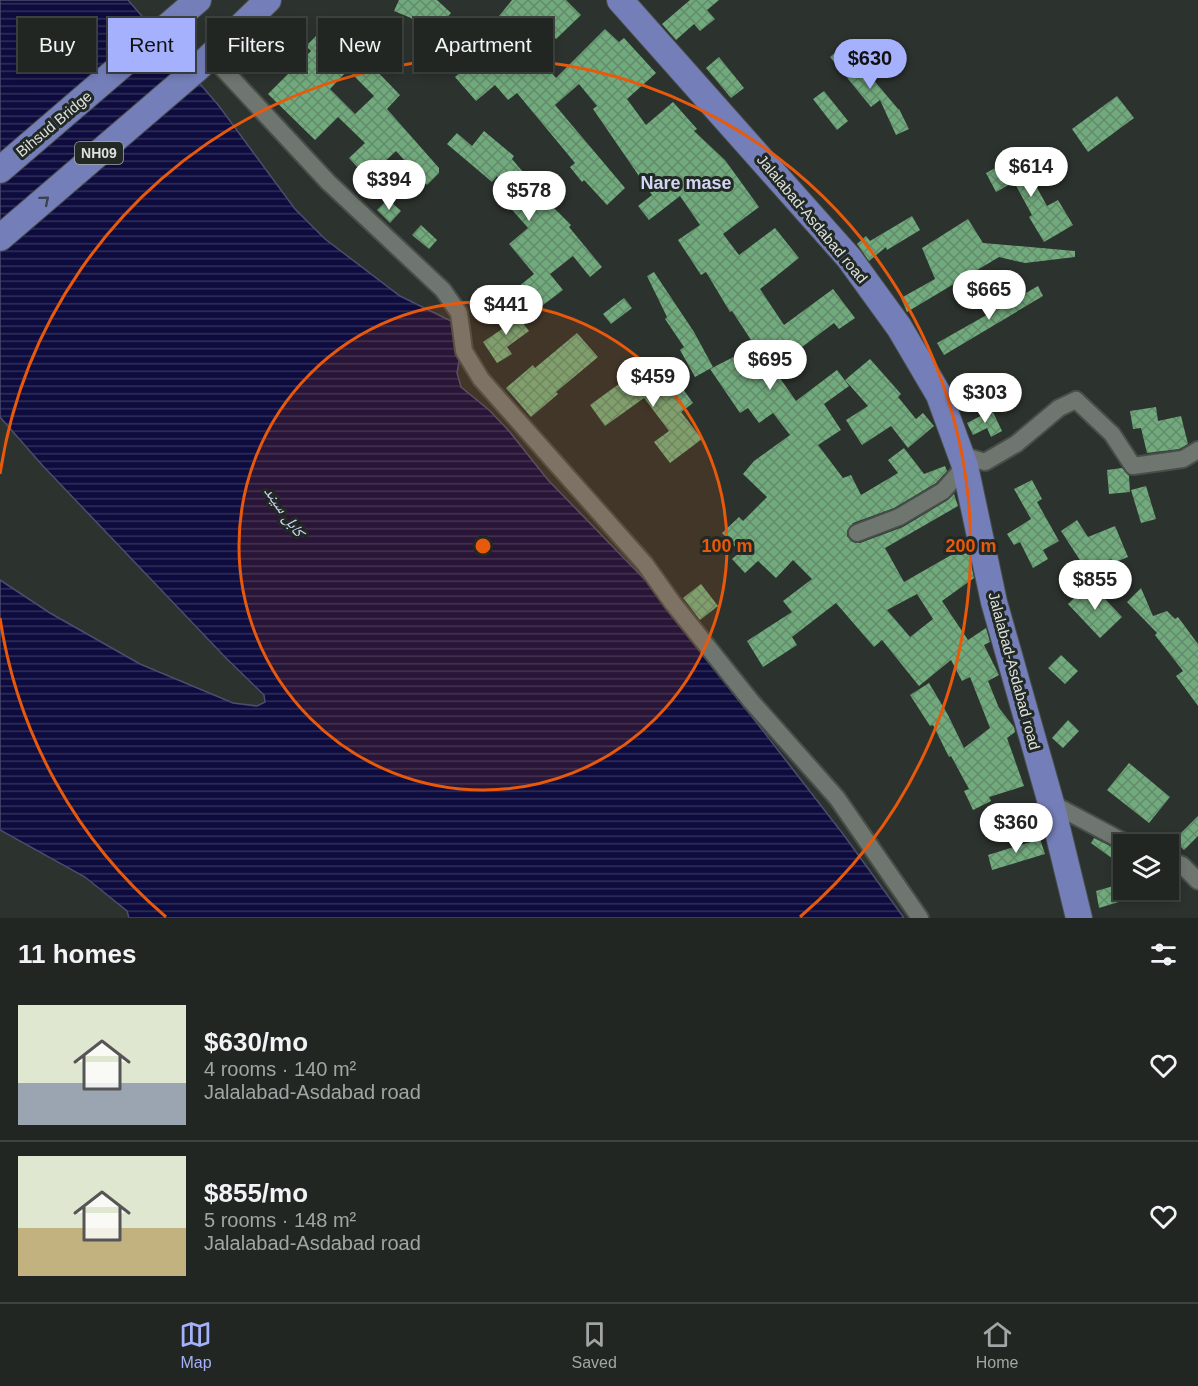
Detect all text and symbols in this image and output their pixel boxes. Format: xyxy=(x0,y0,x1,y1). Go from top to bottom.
chip: Buy xyxy=(18,18,96,72)
chip: Rent xyxy=(108,18,195,72)
chip: Filters xyxy=(207,18,306,72)
chip: New xyxy=(318,18,402,72)
chip: Apartment xyxy=(414,18,553,72)
pin: $630 xyxy=(834,39,906,90)
text: $630 xyxy=(848,47,892,69)
street label: Bihsud Bridge xyxy=(12,87,95,160)
road number: NH09 xyxy=(75,142,123,164)
pin: $614 xyxy=(995,147,1067,198)
street label: Jalalabad-Asdabad road xyxy=(754,151,871,286)
text: $614 xyxy=(1009,155,1053,177)
pin: $394 xyxy=(353,160,425,211)
text: $394 xyxy=(367,168,411,190)
pin: $578 xyxy=(493,171,565,222)
district label: Nare mase xyxy=(640,173,732,193)
text: $578 xyxy=(507,179,551,201)
one-way arrow xyxy=(38,196,49,207)
pin: $665 xyxy=(953,270,1025,321)
text: $665 xyxy=(967,278,1011,300)
pin: $441 xyxy=(470,285,542,336)
text: $441 xyxy=(484,293,528,315)
pin: $695 xyxy=(734,340,806,391)
text: $695 xyxy=(748,348,792,370)
pin: $459 xyxy=(617,357,689,408)
text: $459 xyxy=(631,365,675,387)
pin: $303 xyxy=(949,373,1021,424)
text: $303 xyxy=(963,381,1007,403)
water label: کابل سيند xyxy=(259,483,309,543)
centre of rings xyxy=(473,536,493,556)
text: 100 m xyxy=(701,536,753,556)
text: 200 m xyxy=(945,536,997,556)
pin: $855 xyxy=(1059,560,1131,611)
text: $855 xyxy=(1073,568,1117,590)
street label: Jalalabad-Asdabad road xyxy=(985,590,1044,752)
pin: $360 xyxy=(980,803,1052,854)
text: $360 xyxy=(994,811,1038,833)
map controls xyxy=(1113,834,1179,900)
button: layers xyxy=(1113,834,1179,900)
icon: filters xyxy=(1147,938,1180,971)
text: 11 homes xyxy=(18,939,137,969)
text: $630/mo xyxy=(204,1027,308,1057)
icon: home xyxy=(66,1029,138,1101)
icon: heart xyxy=(1147,1049,1180,1082)
text: 4 rooms · 140 m² xyxy=(204,1058,356,1080)
text: Jalalabad-Asdabad road xyxy=(204,1081,421,1103)
text: $855/mo xyxy=(204,1178,308,1208)
icon: home xyxy=(66,1180,138,1252)
icon: heart xyxy=(1147,1200,1180,1233)
text: 5 rooms · 148 m² xyxy=(204,1209,356,1231)
text: Jalalabad-Asdabad road xyxy=(204,1232,421,1254)
tab: Map xyxy=(179,1318,212,1372)
tab: Saved xyxy=(571,1318,617,1372)
tab: Home xyxy=(976,1318,1018,1372)

